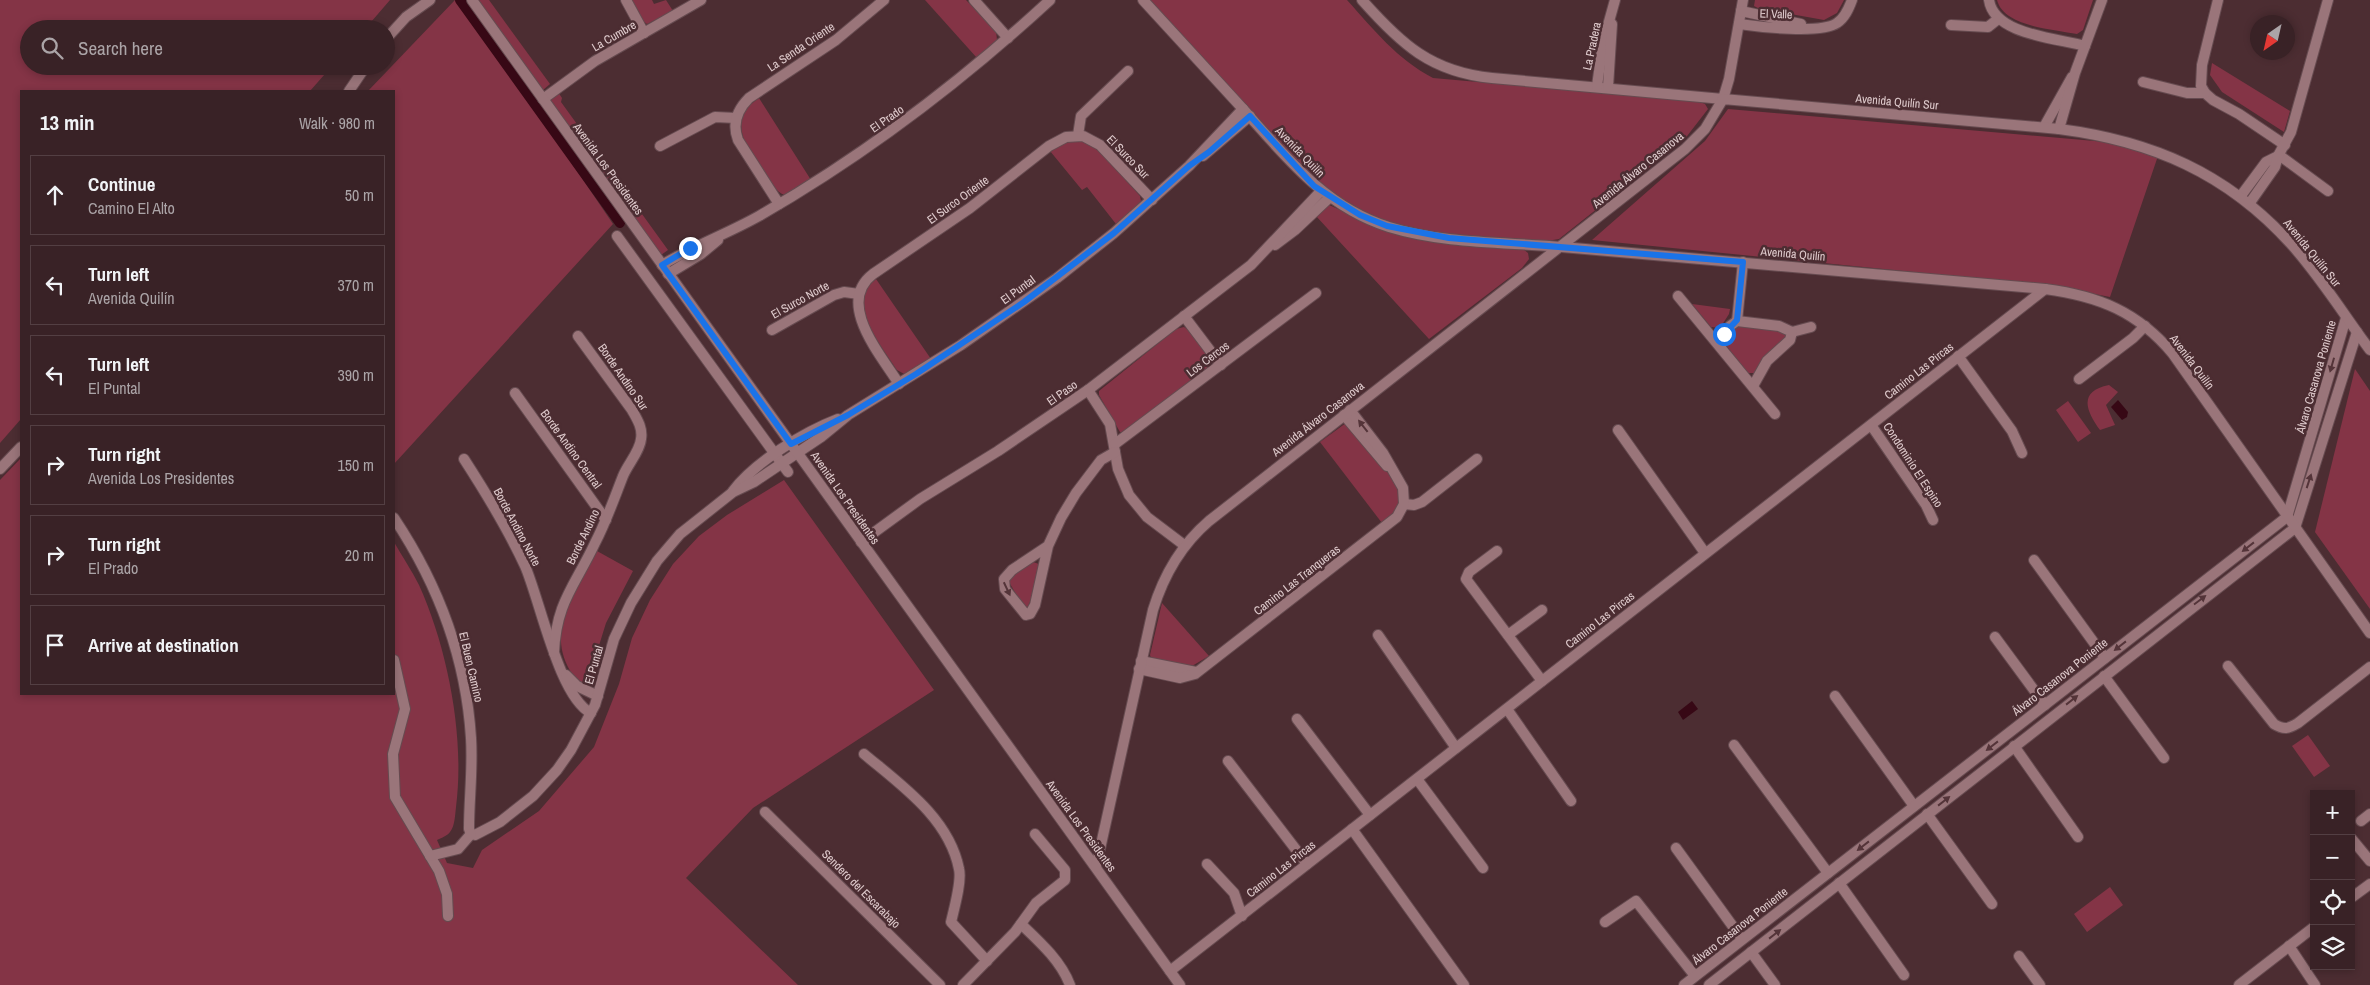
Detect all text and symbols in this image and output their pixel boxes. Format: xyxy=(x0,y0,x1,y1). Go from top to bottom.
street label: El Valle xyxy=(1759,5,1793,23)
north arrow xyxy=(2250,15,2295,60)
street label: La Cumbre xyxy=(589,17,639,55)
street label: La Senda Oriente xyxy=(764,19,838,75)
search box xyxy=(20,20,395,75)
street label: La Pradera xyxy=(1579,20,1605,71)
icon: search xyxy=(38,34,66,62)
text: Search here xyxy=(78,35,163,61)
street label: Avenida Quilín Sur xyxy=(1854,90,1940,114)
street label: El Prado xyxy=(867,102,907,136)
text: 13 min xyxy=(40,108,95,137)
text: Walk · 980 m xyxy=(299,112,375,134)
street label: Avenida Los Presidentes xyxy=(569,119,647,218)
street label: Avenida Quilín xyxy=(1271,122,1328,181)
street label: Avenida Álvaro Casanova xyxy=(1588,128,1687,212)
street label: El Surco Sur xyxy=(1103,132,1153,183)
text: Continue xyxy=(88,171,156,197)
street label: El Surco Oriente xyxy=(924,172,992,228)
icon: ahead xyxy=(41,181,69,209)
text: 50 m xyxy=(345,184,374,206)
text: Camino El Alto xyxy=(88,197,175,219)
street label: Avenida Quilín Sur xyxy=(2279,215,2345,291)
route end xyxy=(679,237,702,260)
street label: Avenida Quilín xyxy=(1759,243,1826,265)
text: Turn left xyxy=(88,261,149,287)
icon: left xyxy=(41,271,69,299)
street label: El Puntal xyxy=(997,272,1039,308)
text: 370 m xyxy=(338,274,374,296)
street label: El Surco Norte xyxy=(768,277,832,323)
text: Avenida Quilín xyxy=(88,287,175,309)
street label: Álvaro Casanova Poniente xyxy=(2292,319,2340,436)
route start xyxy=(1713,323,1736,346)
street label: Avenida Quilín xyxy=(2165,330,2218,393)
street label: Los Cercos xyxy=(1183,338,1233,380)
street label: Camino Las Pircas xyxy=(1881,339,1957,403)
street label: Borde Andino Sur xyxy=(594,341,652,414)
text: Turn left xyxy=(88,351,149,377)
one-way arrow xyxy=(2328,357,2336,372)
icon: left xyxy=(41,361,69,389)
text: 390 m xyxy=(338,364,374,386)
text: El Puntal xyxy=(88,377,141,399)
street label: El Paso xyxy=(1044,377,1080,409)
street label: Avenida Álvaro Casanova xyxy=(1268,378,1368,461)
street label: Borde Andino Central xyxy=(537,406,605,492)
one-way arrow xyxy=(1358,419,1368,433)
street label: Condominio El Espino xyxy=(1879,419,1947,511)
text: Turn right xyxy=(88,441,160,467)
street label: Avenida Los Presidentes xyxy=(806,448,883,548)
icon: right xyxy=(41,451,69,479)
text: 150 m xyxy=(338,454,374,476)
text: Avenida Los Presidentes xyxy=(88,467,234,489)
one-way arrow xyxy=(2306,474,2314,489)
street label: Borde Andino Norte xyxy=(490,485,544,569)
street label: Borde Andino xyxy=(563,507,603,567)
text: Turn right xyxy=(88,531,160,557)
icon: right xyxy=(41,541,69,569)
street label: Camino Las Tranqueras xyxy=(1250,541,1344,619)
one-way arrow xyxy=(2242,542,2255,552)
text: 20 m xyxy=(345,544,374,566)
text: El Prado xyxy=(88,557,138,579)
one-way arrow xyxy=(1003,581,1012,596)
street label: Camino Las Pircas xyxy=(1562,588,1638,652)
one-way arrow xyxy=(2193,595,2207,605)
street label: El Buen Camino xyxy=(455,630,487,704)
icon: arrive xyxy=(41,631,69,659)
text: Arrive at destination xyxy=(88,632,239,658)
street label: Álvaro Casanova Poniente xyxy=(2008,635,2111,720)
one-way arrow xyxy=(2114,641,2127,652)
street label: El Puntal xyxy=(581,644,607,686)
one-way arrow xyxy=(2065,695,2078,706)
one-way arrow xyxy=(1985,741,1998,751)
street label: Avenida Los Presidentes xyxy=(1042,776,1120,875)
map controls xyxy=(2310,790,2355,970)
button: + xyxy=(2310,790,2355,835)
one-way arrow xyxy=(1937,795,1950,806)
button: − xyxy=(2310,835,2355,880)
street label: Camino Las Pircas xyxy=(1243,837,1319,901)
one-way arrow xyxy=(1857,840,1870,851)
street label: Sendero del Escarabajo xyxy=(818,846,904,932)
button: locate xyxy=(2310,880,2355,925)
street label: Álvaro Casanova Poniente xyxy=(1688,884,1791,969)
button: layers xyxy=(2310,925,2355,970)
one-way arrow xyxy=(1768,928,1781,939)

